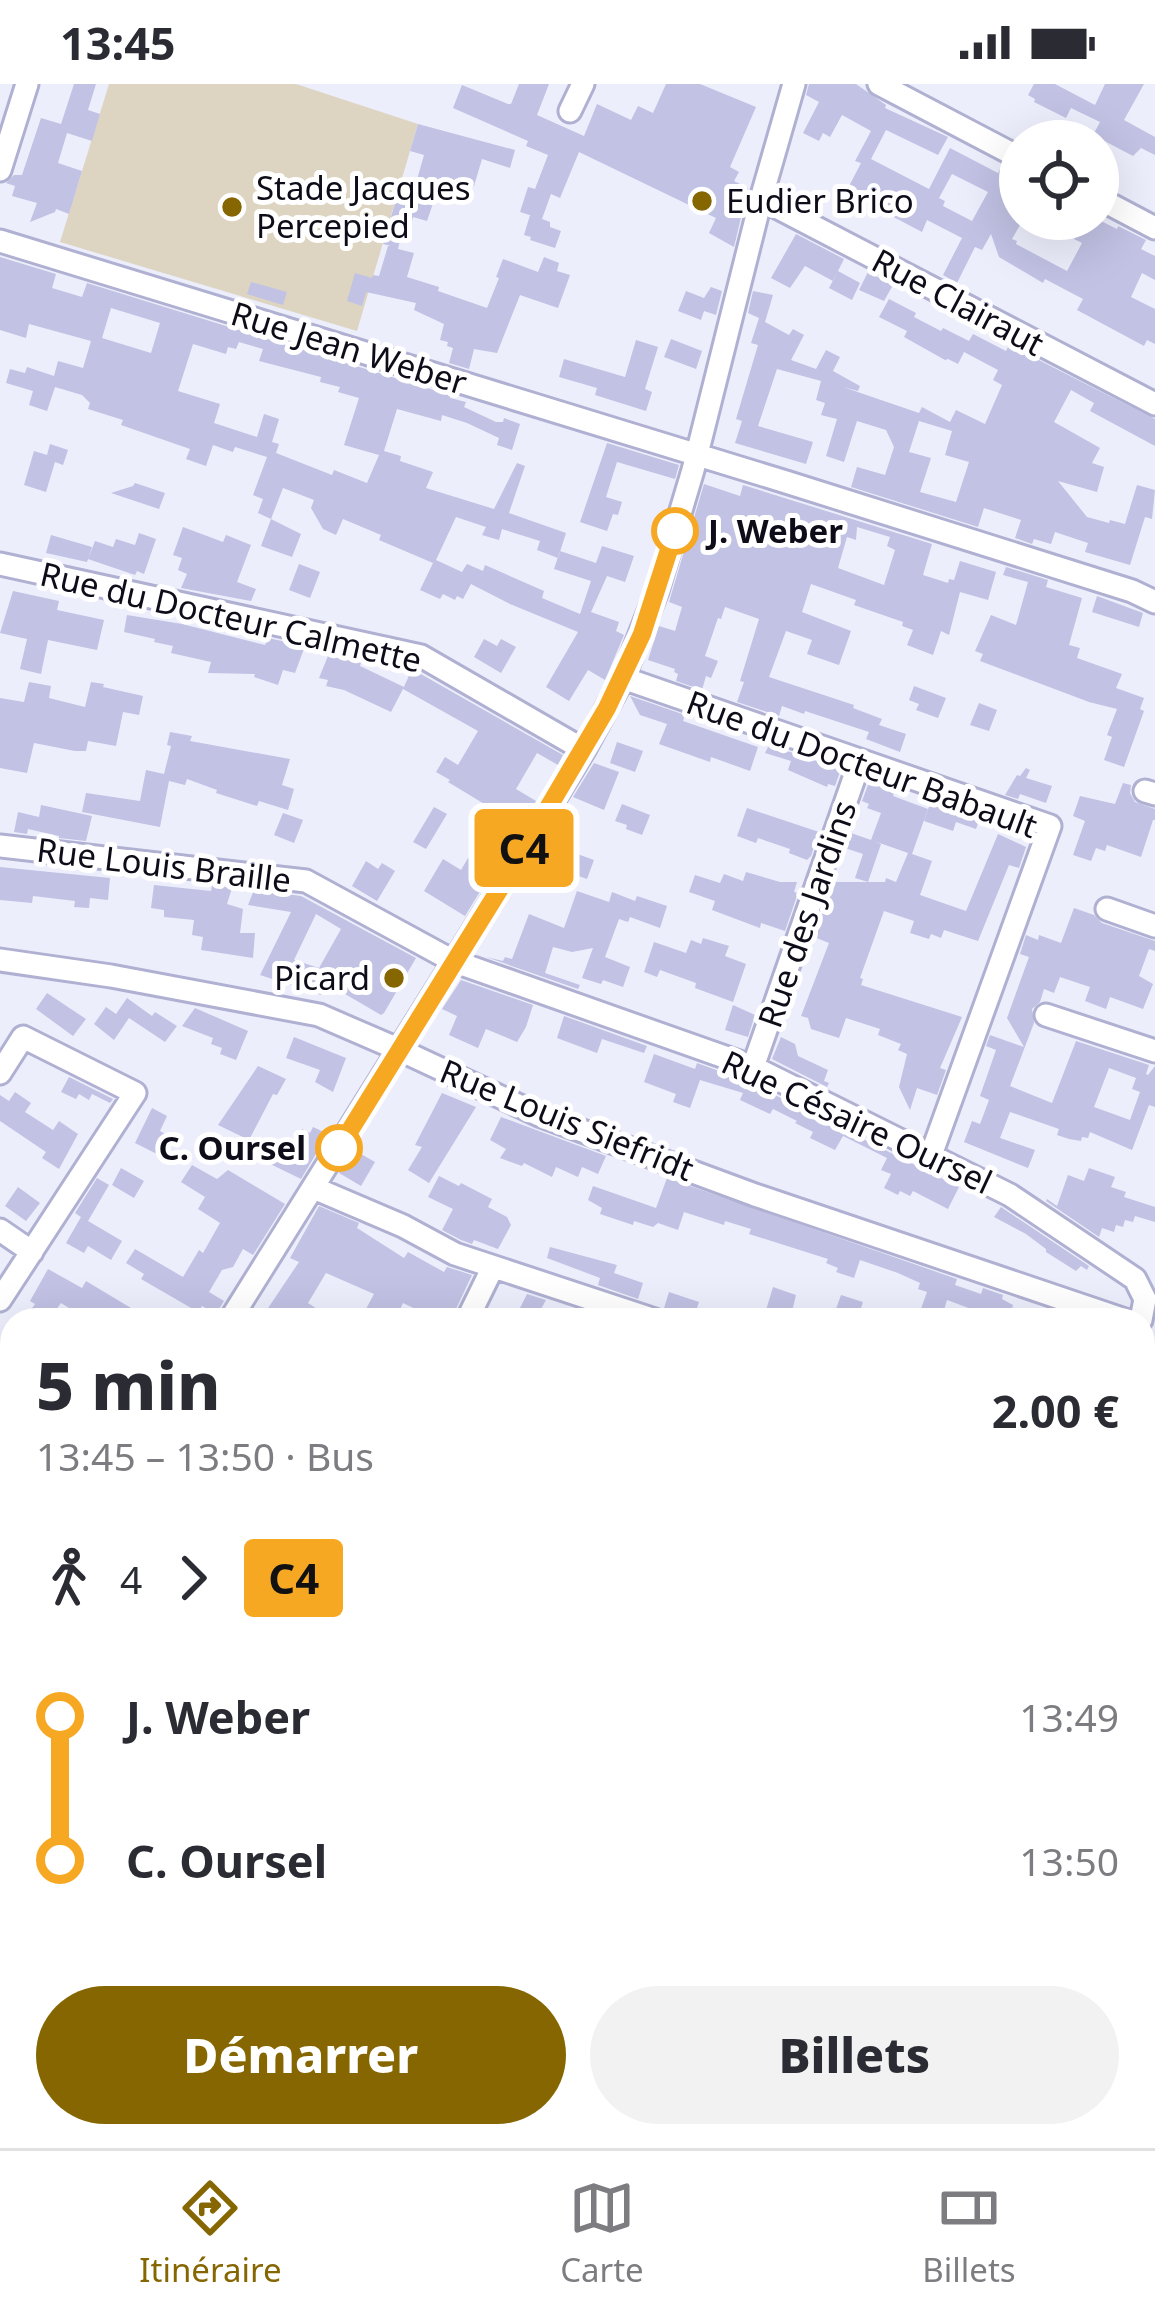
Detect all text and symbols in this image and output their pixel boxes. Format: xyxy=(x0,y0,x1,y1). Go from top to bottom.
text: 13:45 xyxy=(60,12,176,73)
map controls xyxy=(999,120,1119,240)
button: locate xyxy=(999,120,1119,240)
place label: Stade Jacques Percepied xyxy=(256,165,471,248)
place label: Eudier Brico xyxy=(726,178,914,223)
marker: Eudier Brico xyxy=(689,188,715,214)
marker: Stade Jacques Percepied xyxy=(219,194,245,220)
street label: Rue Clairaut xyxy=(865,237,1052,366)
street label: Rue Jean Weber xyxy=(226,290,473,405)
place label: J. Weber xyxy=(705,508,843,553)
marker: J. Weber xyxy=(653,509,697,553)
street label: Rue du Docteur Calmette xyxy=(36,551,426,682)
street label: Rue du Docteur Babault xyxy=(681,679,1044,848)
street label: Rue des Jardins xyxy=(747,795,866,1033)
line badge: C4 xyxy=(470,809,578,887)
text: C4 xyxy=(499,819,550,876)
street label: Rue Louis Braille xyxy=(34,827,294,902)
place label: Picard xyxy=(274,955,370,1000)
marker: Picard xyxy=(381,965,407,991)
street label: Rue Césaire Oursel xyxy=(715,1039,1000,1204)
street label: Rue Louis Siefridt xyxy=(434,1048,701,1191)
place label: C. Oursel xyxy=(159,1125,306,1170)
marker: C. Oursel xyxy=(317,1126,361,1170)
text: 5 min xyxy=(36,1339,220,1429)
text: 2.00 € xyxy=(992,1380,1119,1441)
text: 13:45 – 13:50 · Bus xyxy=(36,1429,374,1482)
icon: walk xyxy=(36,1545,102,1611)
icon: forward xyxy=(160,1545,226,1611)
text: C4 xyxy=(268,1549,319,1606)
text: 4 xyxy=(120,1552,142,1605)
text: J. Weber xyxy=(126,1686,310,1747)
text: 13:49 xyxy=(1019,1690,1119,1743)
text: C. Oursel xyxy=(126,1830,327,1891)
text: 13:50 xyxy=(1019,1834,1119,1887)
button: Démarrer xyxy=(36,1986,566,2124)
button: Billets xyxy=(590,1986,1119,2124)
tab: Itinéraire xyxy=(139,2175,282,2292)
tab: Carte xyxy=(560,2175,644,2292)
tab: Billets xyxy=(922,2175,1016,2292)

